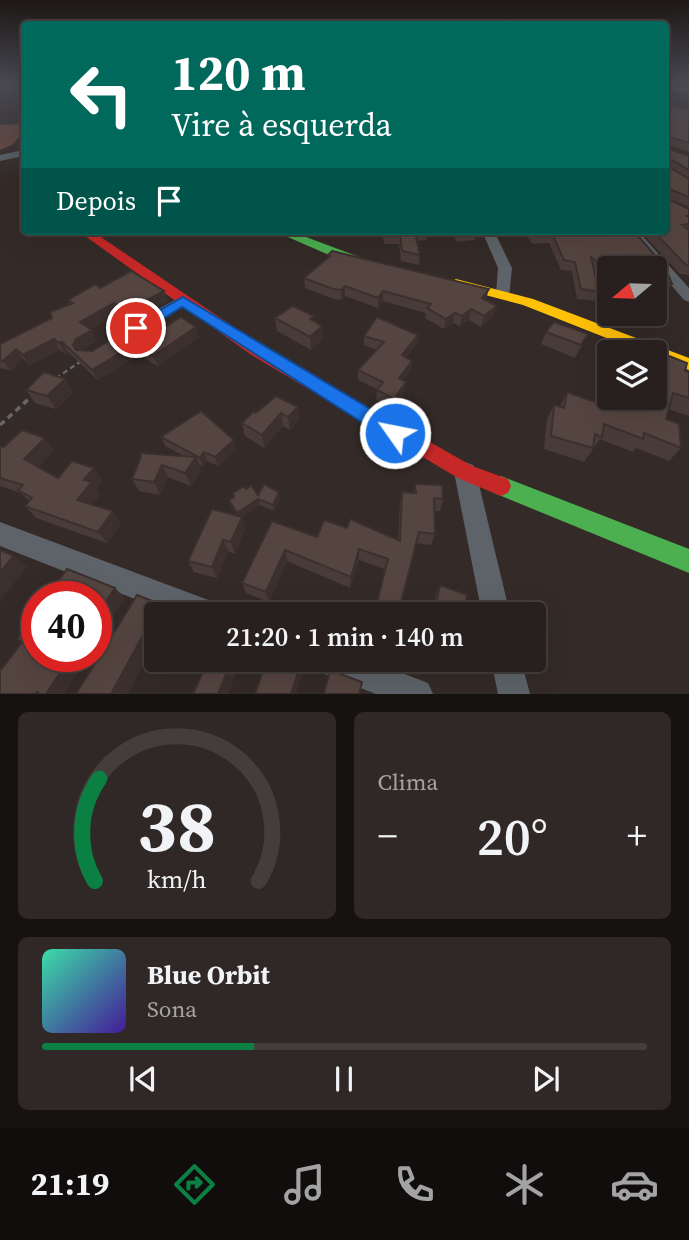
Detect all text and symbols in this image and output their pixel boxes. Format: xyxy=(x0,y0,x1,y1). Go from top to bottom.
text: 120 m xyxy=(171,39,306,106)
icon: left xyxy=(56,49,147,140)
text: Vire à esquerda xyxy=(171,103,392,147)
icon: arrive xyxy=(150,182,188,220)
text: Depois xyxy=(56,183,136,219)
north arrow xyxy=(597,256,667,326)
map controls xyxy=(597,256,667,410)
pin xyxy=(106,298,166,358)
icon: arrive xyxy=(117,309,155,347)
button: layers xyxy=(597,340,667,410)
position arrow xyxy=(358,396,432,470)
speed limit sign: 40 xyxy=(21,581,112,672)
text: 21:20 · 1 min · 140 m xyxy=(226,619,464,655)
text: Clima xyxy=(378,766,438,798)
text: 38 xyxy=(137,777,216,876)
text: 20° xyxy=(477,801,548,872)
text: − xyxy=(378,810,398,862)
text: + xyxy=(627,810,647,862)
text: km/h xyxy=(147,862,207,896)
text: Blue Orbit xyxy=(147,957,270,993)
text: Sona xyxy=(147,993,197,1025)
icon: previous xyxy=(124,1060,162,1098)
icon: pause xyxy=(325,1060,363,1098)
icon: next xyxy=(527,1060,565,1098)
icon: directions xyxy=(170,1160,219,1209)
icon: music xyxy=(280,1160,329,1209)
icon: phone xyxy=(390,1160,439,1209)
icon: climate xyxy=(500,1160,549,1209)
icon: car xyxy=(610,1160,659,1209)
text: 21:19 xyxy=(30,1162,109,1206)

